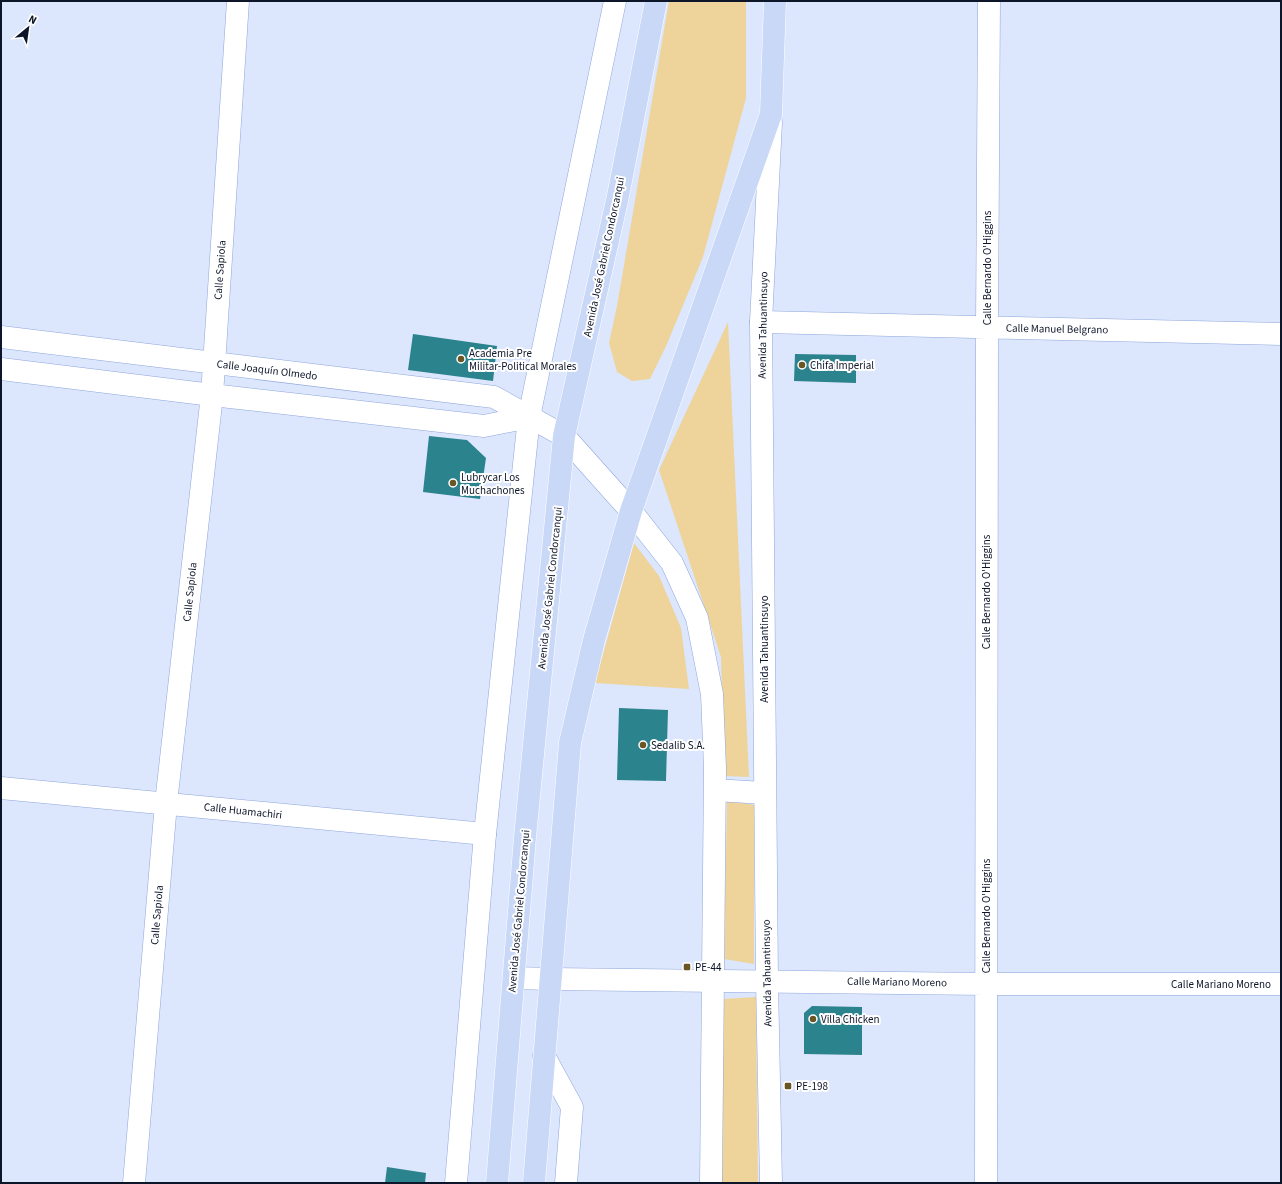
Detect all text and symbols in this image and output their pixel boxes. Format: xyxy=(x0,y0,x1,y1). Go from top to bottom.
north arrow xyxy=(8,8,48,48)
text: N xyxy=(26,11,39,28)
street label: Avenida José Gabriel Condorcanqui xyxy=(580,176,628,338)
street label: Calle Bernardo O'Higgins xyxy=(980,210,995,325)
street label: Calle Sapiola xyxy=(210,240,230,300)
street label: Avenida Tahuantinsuyo xyxy=(755,271,771,379)
street label: Calle Manuel Belgrano xyxy=(1006,321,1108,337)
place label: Academia Pre Militar-Political Morales xyxy=(469,346,577,374)
marker: Academia Pre Militar-Political Morales xyxy=(456,354,466,364)
street label: Calle Joaquín Olmedo xyxy=(216,356,318,384)
place label: Chifa Imperial xyxy=(810,358,874,373)
marker: Chifa Imperial xyxy=(797,360,807,370)
place label: Lubrycar Los Muchachones xyxy=(461,470,525,498)
marker: Lubrycar Los Muchachones xyxy=(448,478,458,488)
street label: Avenida José Gabriel Condorcanqui xyxy=(534,506,566,670)
street label: Calle Bernardo O'Higgins xyxy=(979,534,994,649)
street label: Calle Sapiola xyxy=(179,562,201,622)
street label: Avenida Tahuantinsuyo xyxy=(757,595,772,703)
place label: Sedalib S.A. xyxy=(651,738,705,753)
marker: Sedalib S.A. xyxy=(638,740,648,750)
street label: Calle Huamachiri xyxy=(203,799,283,823)
street label: Avenida José Gabriel Condorcanqui xyxy=(504,829,534,993)
street label: Calle Bernardo O'Higgins xyxy=(979,858,994,973)
street label: Calle Sapiola xyxy=(147,885,167,945)
street label: Avenida Tahuantinsuyo xyxy=(759,919,775,1027)
place label: PE-44 xyxy=(695,960,722,975)
marker: PE-44 xyxy=(682,962,692,972)
street label: Calle Mariano Moreno xyxy=(847,974,947,990)
street label: Calle Mariano Moreno xyxy=(1171,977,1271,992)
place label: Villa Chicken xyxy=(821,1012,879,1027)
marker: Villa Chicken xyxy=(808,1014,818,1024)
place label: PE-198 xyxy=(796,1079,828,1094)
marker: PE-198 xyxy=(783,1081,793,1091)

